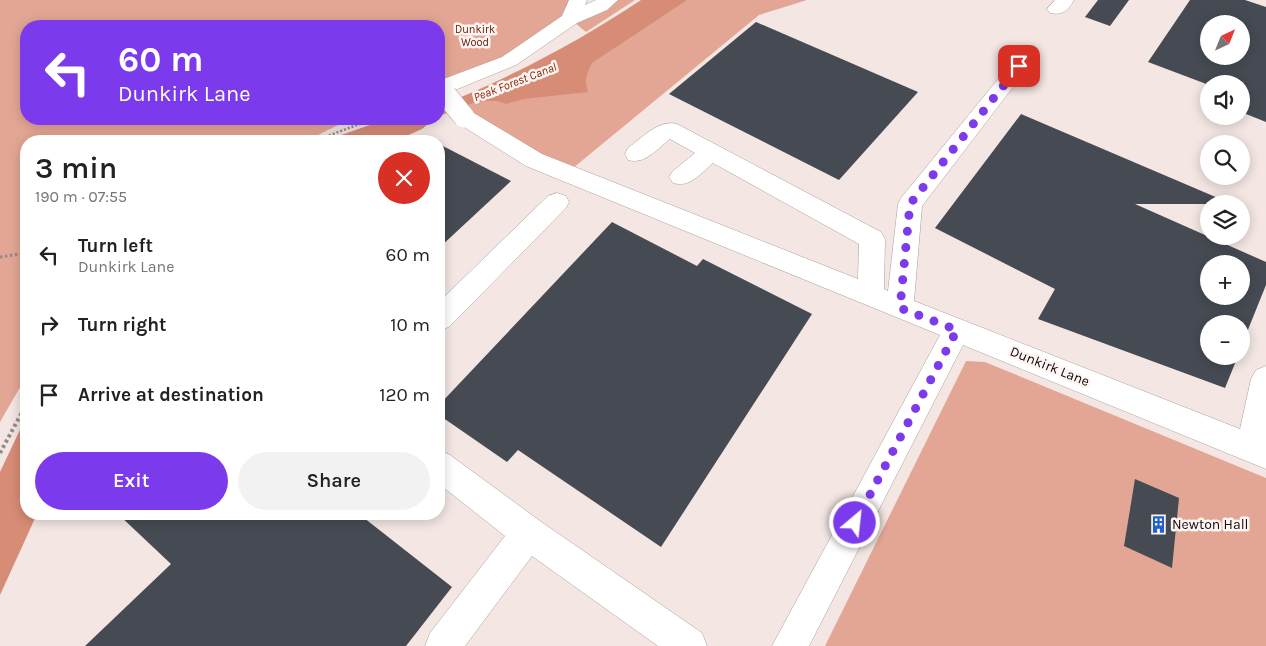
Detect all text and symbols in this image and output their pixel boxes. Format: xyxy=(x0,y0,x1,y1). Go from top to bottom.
north arrow xyxy=(1200,15,1250,65)
map controls xyxy=(1200,15,1250,365)
park label: Dunkirk Wood xyxy=(455,23,495,49)
text: 60 m xyxy=(118,39,203,80)
icon: left xyxy=(35,40,100,105)
pin xyxy=(998,45,1040,87)
icon: arrive xyxy=(1005,52,1033,80)
water label: Peak Forest Canal xyxy=(472,60,558,104)
button: sound xyxy=(1200,75,1250,125)
text: Dunkirk Lane xyxy=(118,81,251,107)
button: search xyxy=(1200,135,1250,185)
text: 3 min xyxy=(35,150,117,186)
button: close xyxy=(378,152,430,204)
text: 190 m · 07:55 xyxy=(35,187,127,206)
button: layers xyxy=(1200,195,1250,245)
text: Turn left xyxy=(78,235,153,257)
icon: left xyxy=(35,241,63,269)
text: 60 m xyxy=(386,244,430,266)
button: + xyxy=(1200,255,1250,305)
text: Dunkirk Lane xyxy=(78,257,174,276)
icon: right xyxy=(35,311,63,339)
text: Turn right xyxy=(78,314,167,336)
text: 10 m xyxy=(390,314,430,336)
button: − xyxy=(1200,315,1250,365)
street label: Dunkirk Lane xyxy=(1007,343,1092,390)
icon: arrive xyxy=(35,381,63,409)
text: Arrive at destination xyxy=(78,384,264,406)
text: 120 m xyxy=(379,384,430,406)
button: Exit xyxy=(35,452,228,510)
button: Share xyxy=(238,452,430,510)
position arrow xyxy=(828,496,880,548)
building icon: Newton Hall xyxy=(1148,514,1168,534)
place label: Newton Hall xyxy=(1172,516,1249,533)

